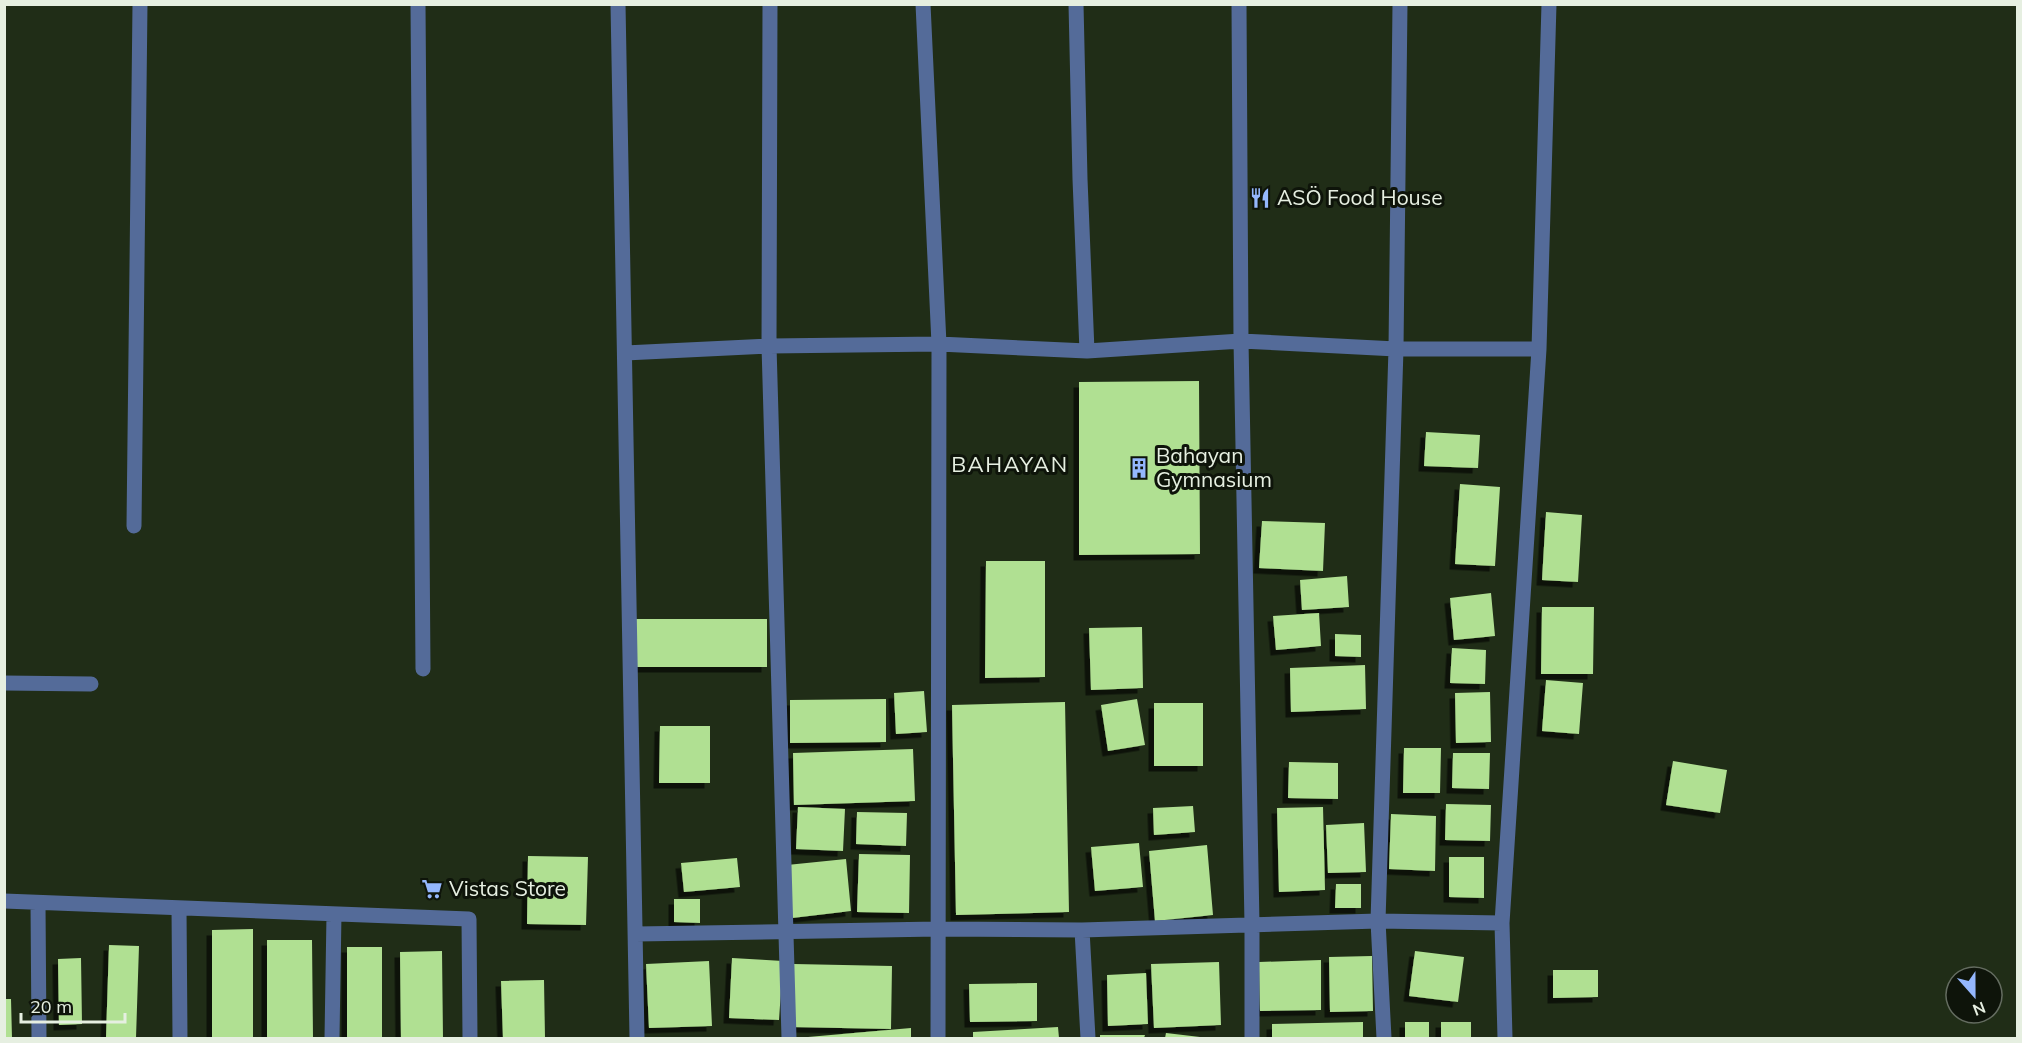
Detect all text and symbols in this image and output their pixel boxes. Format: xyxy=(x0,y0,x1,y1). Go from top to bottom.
place label: ASÖ Food House xyxy=(1277,184,1443,210)
restaurant icon: ASÖ Food House xyxy=(1248,186,1272,210)
place label: Bahayan Gymnasium xyxy=(1156,442,1272,492)
district label: BAHAYAN xyxy=(951,450,1069,478)
building icon: Bahayan Gymnasium xyxy=(1127,456,1151,480)
place label: Vistas Store xyxy=(449,875,566,901)
supermarket icon: Vistas Store xyxy=(420,877,444,901)
north arrow xyxy=(1944,965,2004,1025)
scale bar xyxy=(21,986,124,1024)
text: 20 m xyxy=(30,995,72,1018)
text: N xyxy=(1970,998,1989,1021)

